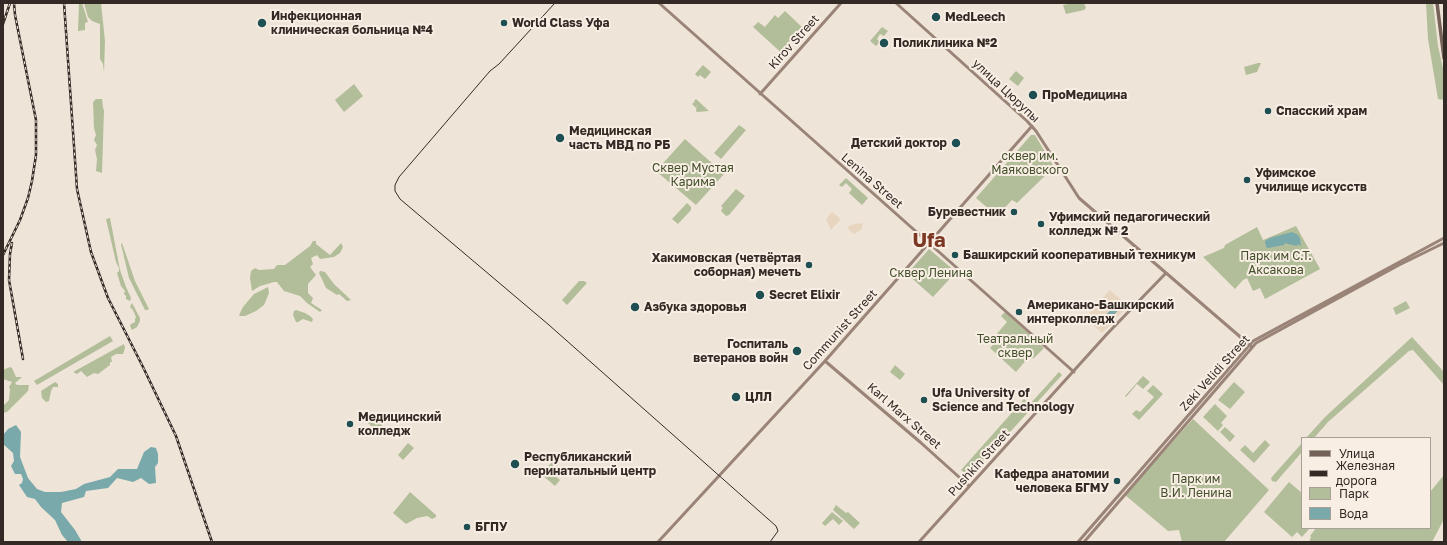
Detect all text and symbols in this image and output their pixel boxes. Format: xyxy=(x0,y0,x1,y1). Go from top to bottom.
place label: Инфекционная клиническая больница №4 xyxy=(271,9,433,37)
place label: MedLeech xyxy=(945,10,1005,24)
marker: MedLeech xyxy=(930,11,942,23)
street label: Kirov Street xyxy=(766,12,822,72)
place label: World Class Уфа xyxy=(512,16,609,30)
marker: Инфекционная клиническая больница №4 xyxy=(256,17,268,29)
marker: World Class Уфа xyxy=(499,18,509,28)
place label: Поликлиника №2 xyxy=(893,36,997,50)
marker: Поликлиника №2 xyxy=(878,37,890,49)
street label: улица Цюрупы xyxy=(969,56,1043,126)
place label: ПроМедицина xyxy=(1042,88,1127,102)
marker: ПроМедицина xyxy=(1027,89,1039,101)
place label: Спасский храм xyxy=(1276,104,1367,118)
marker: Спасский храм xyxy=(1263,106,1273,116)
place label: Медицинская часть МВД по РБ xyxy=(569,124,670,152)
marker: Медицинская часть МВД по РБ xyxy=(554,132,566,144)
place label: Детский доктор xyxy=(851,136,947,150)
marker: Детский доктор xyxy=(950,137,962,149)
park label: сквер им. Маяковского xyxy=(991,149,1069,177)
street label: Lenina Street xyxy=(838,150,906,212)
park label: Сквер Мустая Карима xyxy=(652,161,734,189)
place label: Уфимское училище искусств xyxy=(1255,166,1367,194)
marker: Уфимское училище искусств xyxy=(1242,175,1252,185)
place label: Буревестник xyxy=(928,205,1006,219)
marker: Буревестник xyxy=(1009,207,1019,217)
place label: Уфимский педагогический колледж № 2 xyxy=(1049,210,1210,238)
marker: Уфимский педагогический колледж № 2 xyxy=(1036,219,1046,229)
district label: Ufa xyxy=(912,229,946,253)
place label: Башкирский кооперативный техникум xyxy=(963,248,1196,262)
park label: Парк им С.Т. Аксакова xyxy=(1240,249,1312,277)
marker: Башкирский кооперативный техникум xyxy=(950,250,960,260)
place label: Хакимовская (четвёртая соборная) мечеть xyxy=(652,251,801,279)
marker: Хакимовская (четвёртая соборная) мечеть xyxy=(804,260,814,270)
park label: Сквер Ленина xyxy=(889,266,973,280)
street label: Communist Street xyxy=(800,286,880,374)
place label: Secret Elixir xyxy=(769,288,840,302)
marker: Secret Elixir xyxy=(754,289,766,301)
place label: Американо-Башкирский интерколледж xyxy=(1027,298,1174,326)
place label: Азбука здоровья xyxy=(644,300,747,314)
marker: Азбука здоровья xyxy=(629,301,641,313)
marker: Американо-Башкирский интерколледж xyxy=(1014,307,1024,317)
park label: Театральный сквер xyxy=(977,332,1053,360)
street label: Zeki Velidi Street xyxy=(1177,332,1253,414)
place label: Госпиталь ветеранов войн xyxy=(693,337,788,365)
marker: Госпиталь ветеранов войн xyxy=(791,345,803,357)
street label: Karl Marx Street xyxy=(864,380,944,452)
place label: Ufa University of Science and Technology xyxy=(932,386,1074,414)
place label: ЦЛЛ xyxy=(745,390,772,404)
marker: ЦЛЛ xyxy=(730,391,742,403)
marker: Ufa University of Science and Technology xyxy=(919,395,929,405)
place label: Медицинский колледж xyxy=(358,410,441,438)
marker: Медицинский колледж xyxy=(345,419,355,429)
street label: Pushkin Street xyxy=(945,427,1013,499)
legend xyxy=(1301,437,1431,529)
text: Улица xyxy=(1339,446,1375,461)
place label: Республиканский перинатальный центр xyxy=(524,450,656,478)
marker: Республиканский перинатальный центр xyxy=(509,458,521,470)
text: Железная дорога xyxy=(1336,458,1395,488)
place label: Кафедра анатомии человека БГМУ xyxy=(995,467,1109,495)
park label: Парк им В.И. Ленина xyxy=(1160,472,1232,500)
marker: Кафедра анатомии человека БГМУ xyxy=(1112,476,1122,486)
text: Парк xyxy=(1339,486,1369,501)
text: Вода xyxy=(1339,506,1368,521)
place label: БГПУ xyxy=(475,520,507,534)
marker: БГПУ xyxy=(462,522,472,532)

